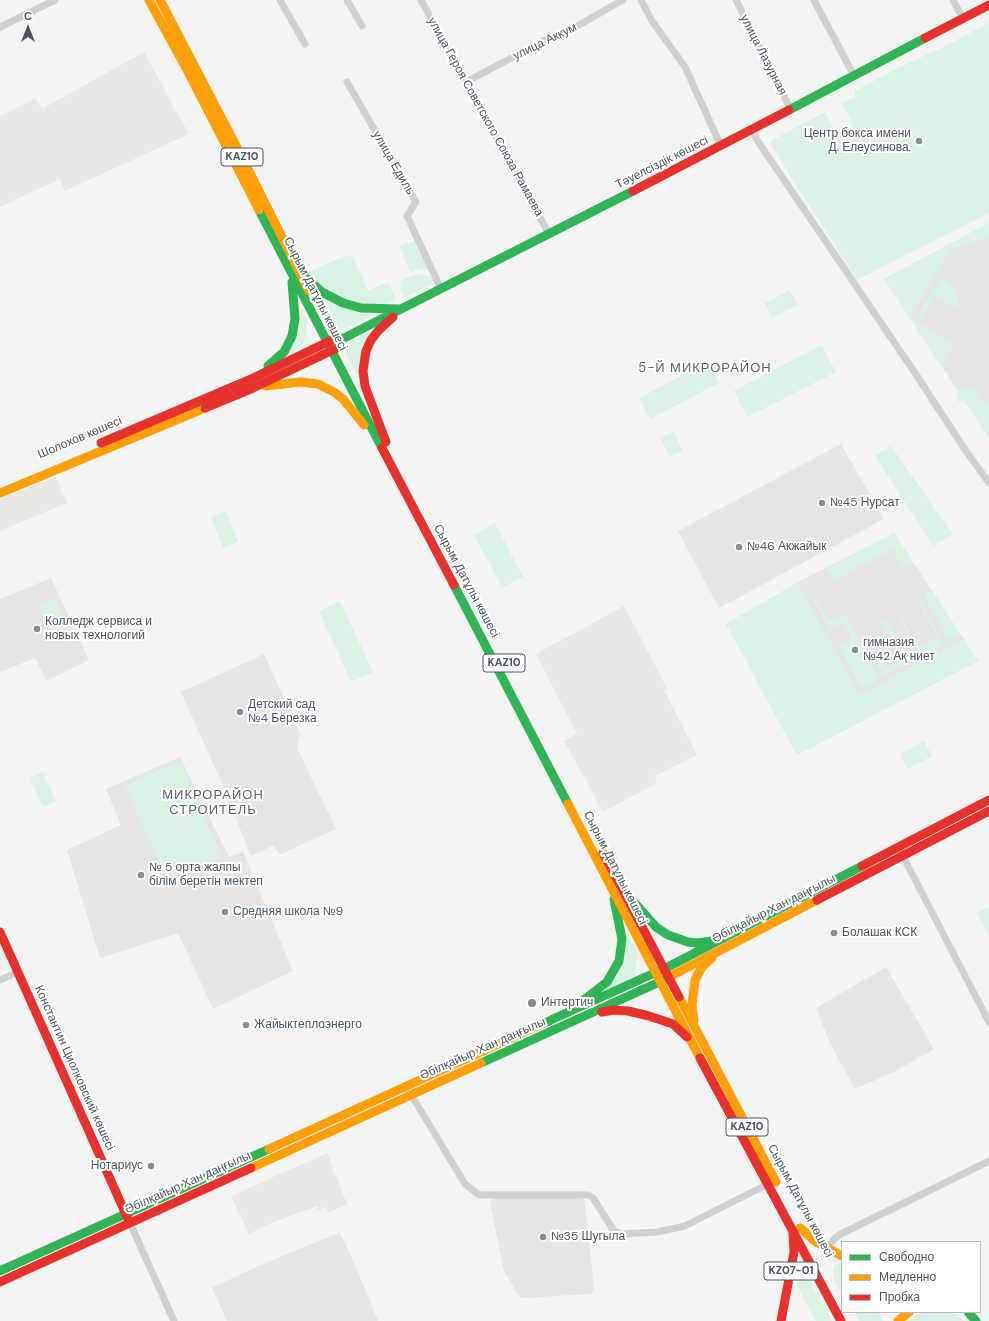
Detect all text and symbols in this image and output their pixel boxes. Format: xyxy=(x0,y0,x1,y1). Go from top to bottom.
north arrow xyxy=(8,8,48,48)
text: С xyxy=(24,9,32,23)
street label: улица Лазурная xyxy=(737,12,789,98)
street label: улица Героя Советского Союза Рамаева xyxy=(424,15,546,219)
street label: улица Аккум xyxy=(511,20,579,64)
place label: Центр бокса имени Д. Елеусинова. xyxy=(804,127,911,155)
street label: улица Едиль xyxy=(369,129,417,197)
street label: Тәуелсіздік көшесі xyxy=(613,133,711,193)
marker: Центр бокса имени Д. Елеусинова. xyxy=(914,136,924,146)
road number: KAZ10 xyxy=(221,148,263,166)
street label: Сырым Датұлы көшесі xyxy=(280,235,350,353)
district label: 5-Й МИКРОРАЙОН xyxy=(638,361,772,377)
street label: Шолохов көшесі xyxy=(36,414,124,462)
place label: №45 Нурсат xyxy=(830,496,900,510)
marker: №45 Нурсат xyxy=(817,498,827,508)
street label: Сырым Датұлы көшесі xyxy=(430,522,502,640)
place label: №46 Акжайык xyxy=(747,540,826,554)
marker: №46 Акжайык xyxy=(734,542,744,552)
place label: Колледж сервиса и новых технологий xyxy=(45,615,152,643)
marker: Колледж сервиса и новых технологий xyxy=(32,624,42,634)
place label: гимназия №42 Ақ ниет xyxy=(863,636,935,664)
marker: гимназия №42 Ақ ниет xyxy=(850,645,860,655)
road number: KAZ10 xyxy=(483,654,525,672)
place label: Детский сад №4 Березка xyxy=(248,698,317,726)
marker: Детский сад №4 Березка xyxy=(235,707,245,717)
district label: МИКРОРАЙОН СТРОИТЕЛЬ xyxy=(162,788,264,819)
street label: Сырым Датұлы көшесі xyxy=(580,809,650,927)
place label: № 5 орта жалпы білім беретін мектеп xyxy=(149,861,263,889)
marker: № 5 орта жалпы білім беретін мектеп xyxy=(136,870,146,880)
street label: Әбілқайыр Хан даңғылы xyxy=(710,872,838,946)
place label: Средняя школа №9 xyxy=(233,905,343,919)
marker: Средняя школа №9 xyxy=(220,907,230,917)
place label: Болашак КСК xyxy=(842,926,917,940)
marker: Болашак КСК xyxy=(829,928,839,938)
street label: Константин Циолковский көшесі xyxy=(31,983,117,1153)
place label: Интертич xyxy=(541,996,593,1010)
marker: Интертич xyxy=(526,997,538,1009)
street label: Әбілқайыр Хан даңғылы xyxy=(418,1015,548,1083)
place label: Жайыктеплоэнерго xyxy=(254,1018,362,1032)
marker: Жайыктеплоэнерго xyxy=(241,1020,251,1030)
road number: KAZ10 xyxy=(726,1118,768,1136)
street label: Сырым Датұлы көшесі xyxy=(764,1142,836,1260)
street label: Әбілқайыр Хан даңғылы xyxy=(123,1149,253,1217)
place label: Нотариус xyxy=(91,1159,143,1173)
marker: Нотариус xyxy=(146,1161,156,1171)
place label: №35 Шугыла xyxy=(551,1230,625,1244)
marker: №35 Шугыла xyxy=(538,1232,548,1242)
legend xyxy=(841,1241,981,1313)
text: Свободно xyxy=(879,1249,934,1265)
road number: KZ07-01 xyxy=(764,1262,818,1280)
text: Медленно xyxy=(879,1269,936,1285)
text: Пробка xyxy=(879,1289,920,1305)

